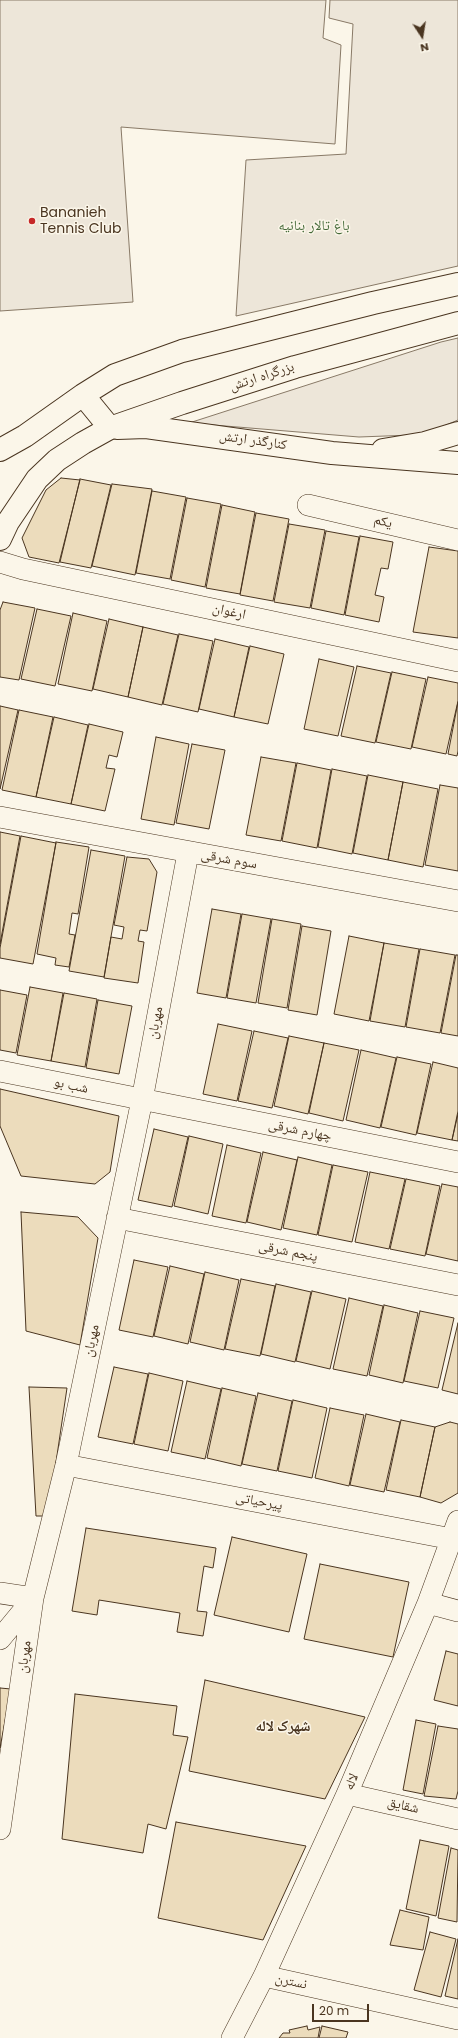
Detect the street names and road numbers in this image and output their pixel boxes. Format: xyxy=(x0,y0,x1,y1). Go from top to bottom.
street label: بزرگراه ارتش xyxy=(228,359,296,395)
street label: کنارگذر ارتش xyxy=(218,428,288,454)
street label: یکم xyxy=(372,512,394,532)
street label: ارغوان xyxy=(211,600,247,624)
street label: سوم شرقی xyxy=(200,847,258,873)
street label: مهربان xyxy=(145,1005,167,1041)
street label: شب بو xyxy=(52,1074,90,1098)
street label: چهارم شرقی xyxy=(267,1117,333,1145)
street label: پنجم شرقی xyxy=(257,1238,319,1266)
street label: مهربان xyxy=(80,1323,104,1359)
street label: پیرحیاتی xyxy=(234,1489,284,1515)
street label: مهربان xyxy=(14,1640,36,1674)
street label: لاله xyxy=(341,1771,363,1793)
street label: شقایق xyxy=(386,1794,420,1818)
street label: نسترن xyxy=(274,1970,308,1994)

